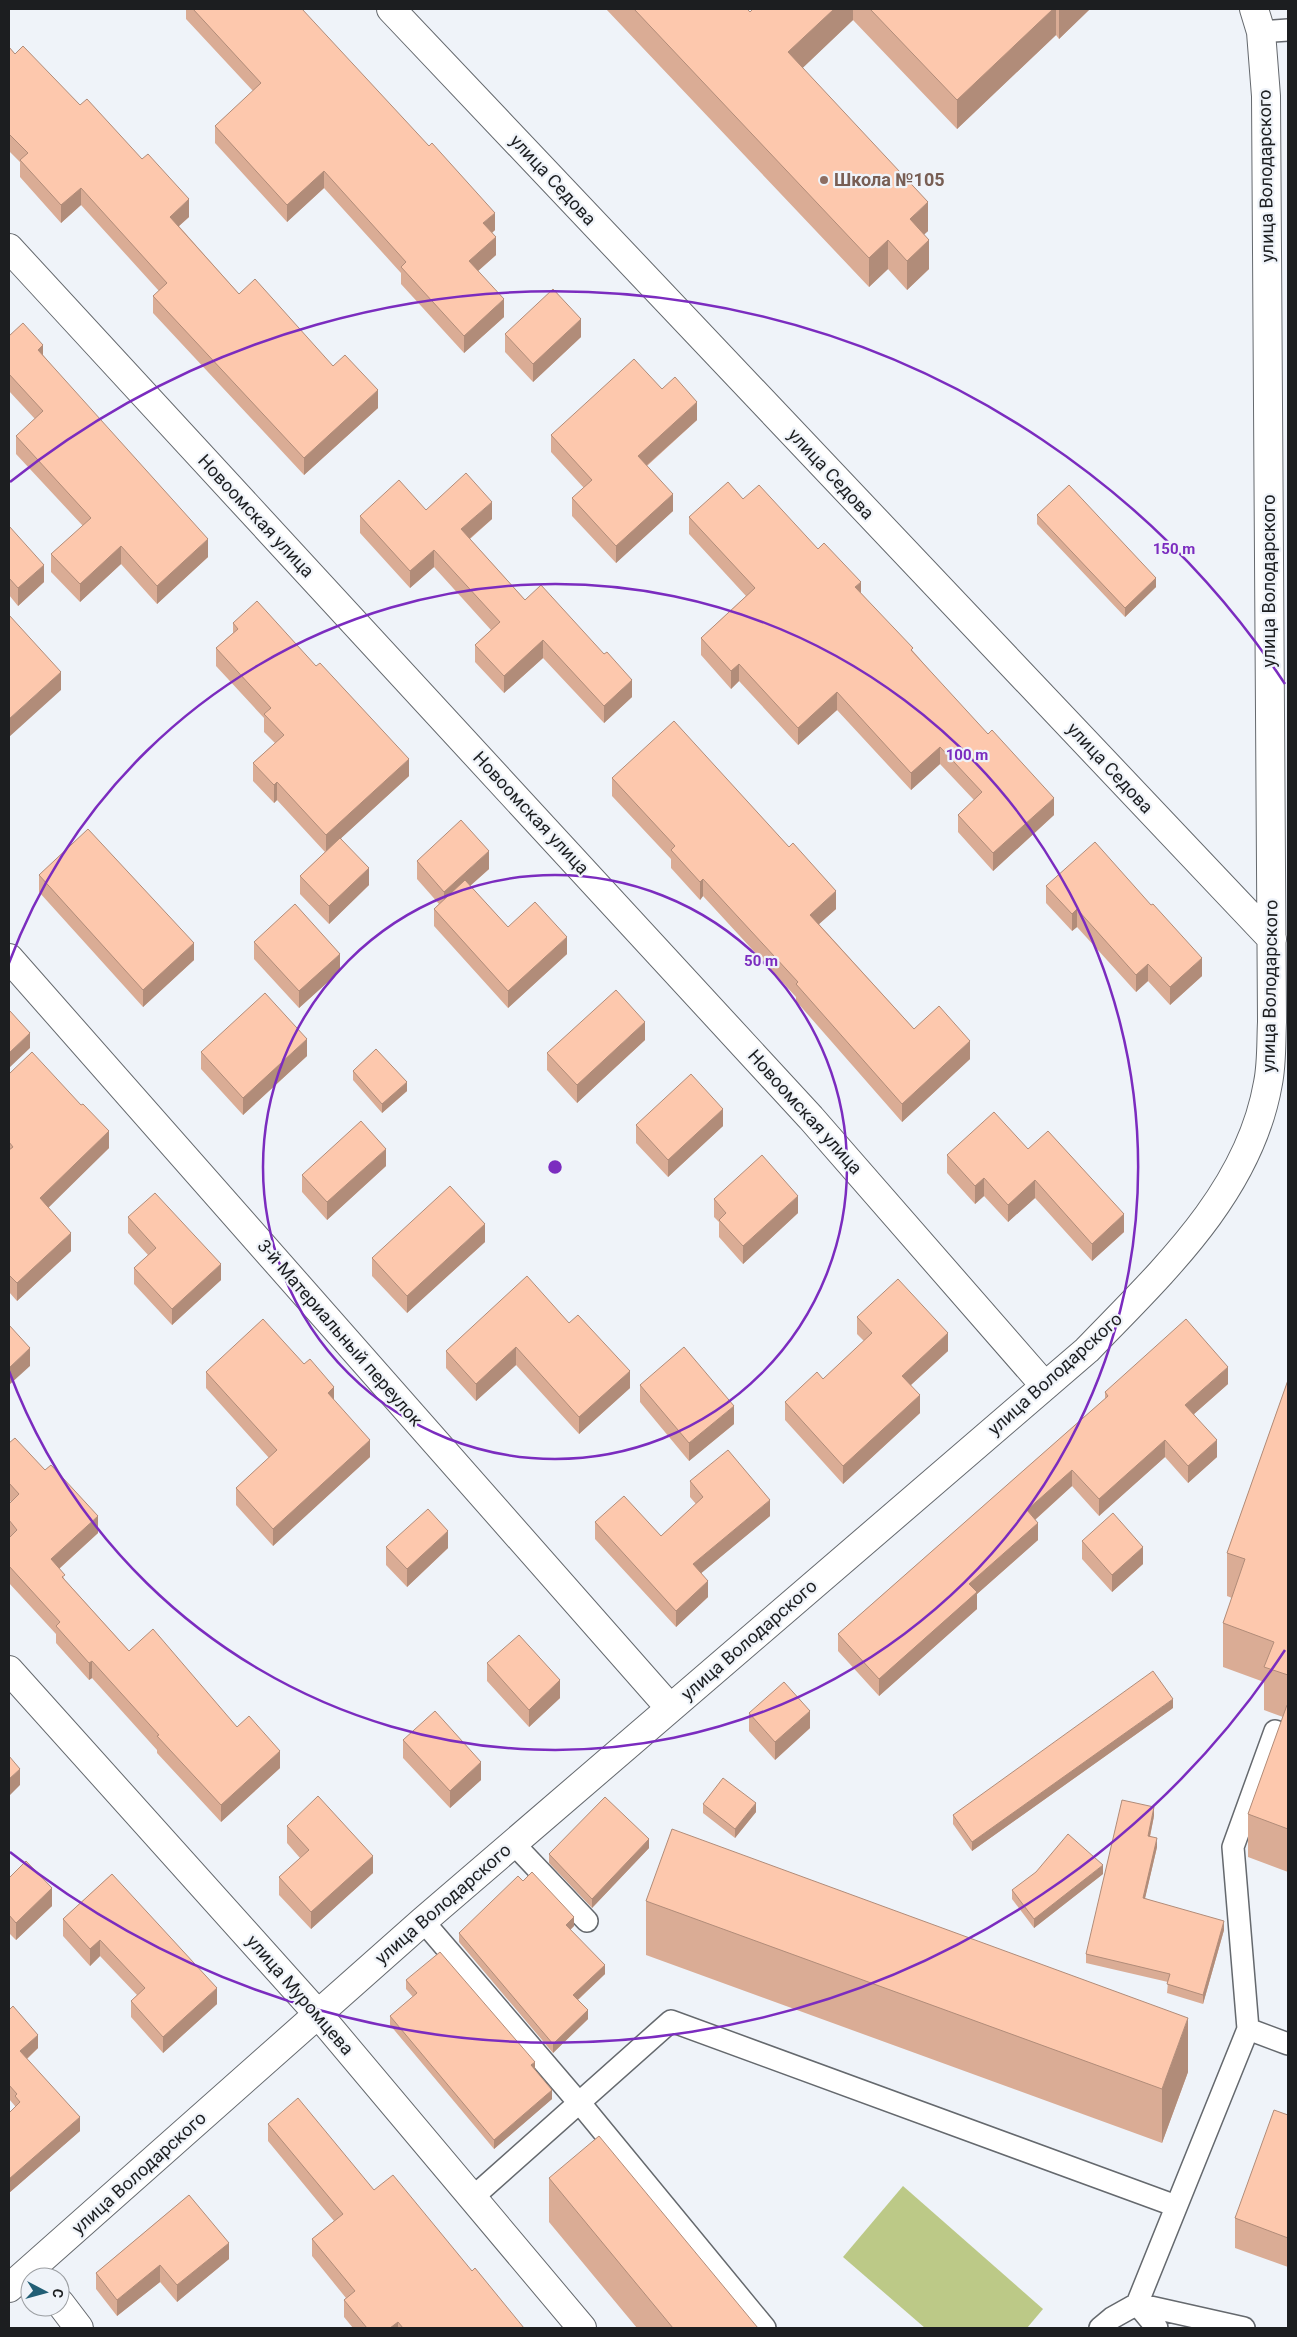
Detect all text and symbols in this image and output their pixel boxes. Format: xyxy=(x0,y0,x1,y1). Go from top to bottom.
street label: улица Володарского xyxy=(1253,89,1278,263)
street label: улица Седова xyxy=(506,130,601,229)
place label: Школа №105 xyxy=(834,169,945,190)
marker: Школа №105 xyxy=(818,174,830,186)
street label: улица Седова xyxy=(784,424,879,523)
street label: Новоомская улица xyxy=(194,450,319,581)
street label: улица Володарского xyxy=(1258,495,1279,667)
text: 150 m xyxy=(1153,540,1195,558)
street label: улица Седова xyxy=(1063,718,1158,817)
text: 100 m xyxy=(946,746,988,764)
street label: Новоомская улица xyxy=(469,747,594,878)
street label: улица Володарского xyxy=(1257,899,1282,1073)
text: 50 m xyxy=(744,952,778,970)
street label: Новоомская улица xyxy=(744,1045,867,1178)
centre of rings xyxy=(546,1158,564,1176)
street label: 3-й Материальный переулок xyxy=(254,1235,427,1431)
street label: улица Володарского xyxy=(983,1308,1126,1439)
street label: улица Володарского xyxy=(677,1575,821,1704)
street label: улица Володарского xyxy=(371,1839,515,1968)
street label: улица Муромцева xyxy=(243,1930,358,2059)
street label: улица Володарского xyxy=(67,2107,210,2238)
north arrow xyxy=(20,2267,70,2317)
text: С xyxy=(49,2288,66,2299)

